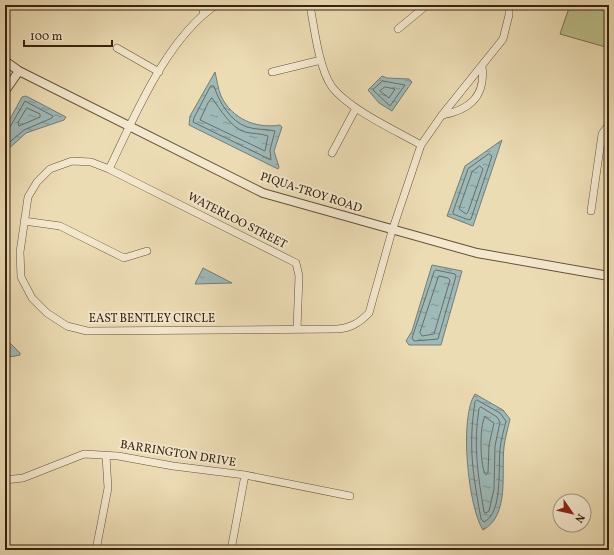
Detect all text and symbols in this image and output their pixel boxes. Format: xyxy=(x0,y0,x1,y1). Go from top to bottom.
scale bar xyxy=(24,22,112,48)
text: 100 m xyxy=(30,29,63,45)
street label: PIQUA-TROY ROAD xyxy=(258,169,364,217)
street label: WATERLOO STREET xyxy=(185,189,289,253)
street label: EAST BENTLEY CIRCLE xyxy=(89,311,215,327)
street label: BARRINGTON DRIVE xyxy=(119,437,237,471)
north arrow xyxy=(552,493,592,533)
text: N xyxy=(571,510,588,525)

